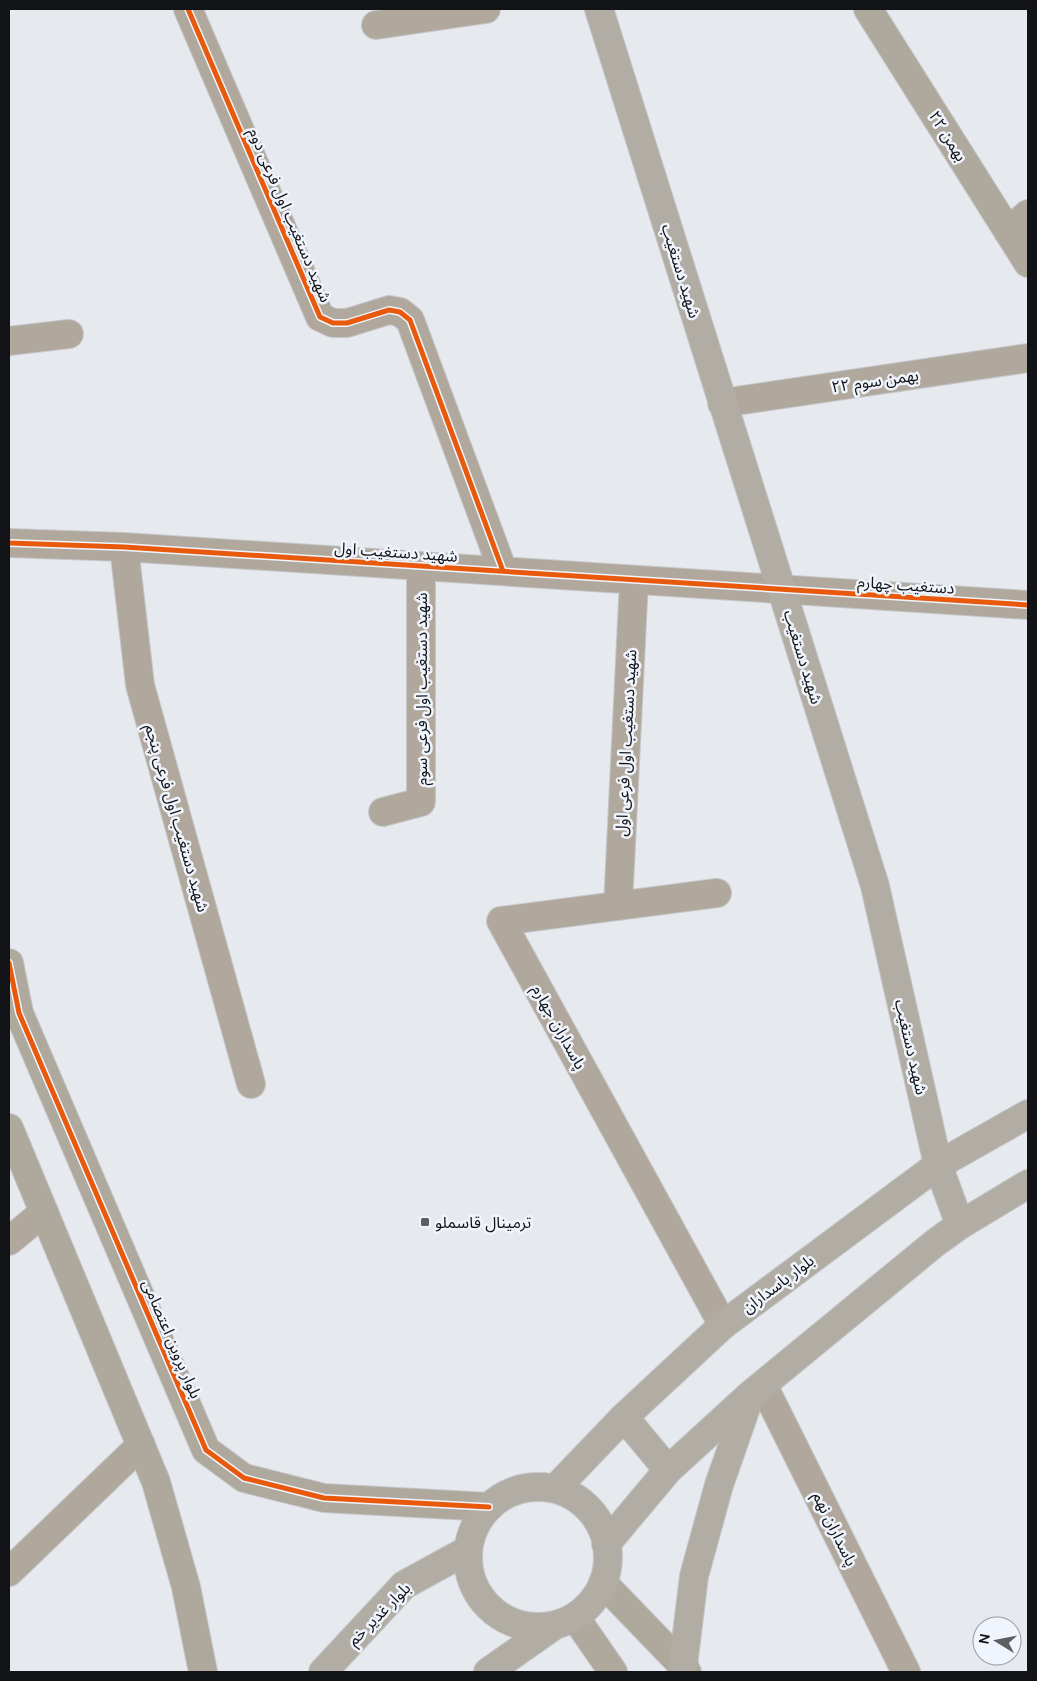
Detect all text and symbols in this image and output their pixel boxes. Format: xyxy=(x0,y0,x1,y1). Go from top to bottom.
street label: ۲۲ بهمن xyxy=(924,107,972,165)
street label: شهید دستغیب اول فرعی دوم xyxy=(242,125,336,306)
street label: شهید دستغیب xyxy=(657,221,705,321)
street label: ۲۲ بهمن سوم xyxy=(830,364,920,400)
street label: شهید دستغیب اول xyxy=(334,537,458,567)
street label: دستغیب چهارم xyxy=(857,571,955,601)
street label: شهید دستغیب اول فرعی سوم xyxy=(411,593,434,785)
street label: شهید دستغیب xyxy=(779,607,827,707)
street label: شهید دستغیب اول فرعی اول xyxy=(611,649,641,837)
street label: شهید دستغیب اول فرعی پنجم xyxy=(138,722,214,915)
street label: پاسداران جهارم xyxy=(525,981,591,1074)
street label: شهید دستغیب xyxy=(890,997,932,1097)
place label: ترمینال قاسملو xyxy=(435,1212,532,1233)
marker: ترمینال قاسملو xyxy=(419,1216,431,1228)
street label: بلوار پاسداران xyxy=(738,1250,818,1318)
street label: بلوار پروین اعتصامی xyxy=(137,1276,207,1402)
street label: پاسداران نهم xyxy=(806,1488,862,1571)
street label: بلوار غدیر خم xyxy=(343,1578,416,1651)
north arrow xyxy=(972,1616,1022,1666)
text: N xyxy=(974,1632,994,1645)

